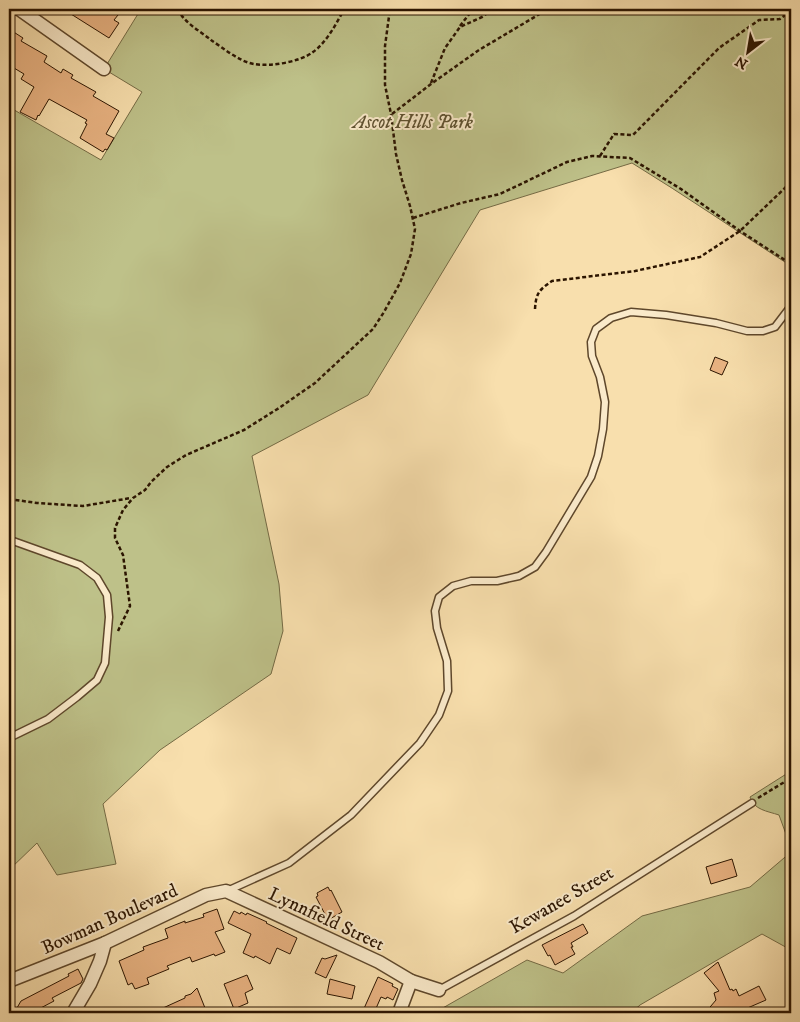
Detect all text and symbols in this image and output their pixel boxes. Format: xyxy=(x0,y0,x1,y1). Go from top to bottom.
north arrow xyxy=(722,28,772,78)
text: N xyxy=(732,51,751,73)
park label: Ascot Hills Park xyxy=(351,111,473,134)
street label: Kewanee Street xyxy=(506,861,618,939)
street label: Bowman Boulevard xyxy=(38,879,182,960)
street label: Lynnfield Street xyxy=(265,882,388,956)

